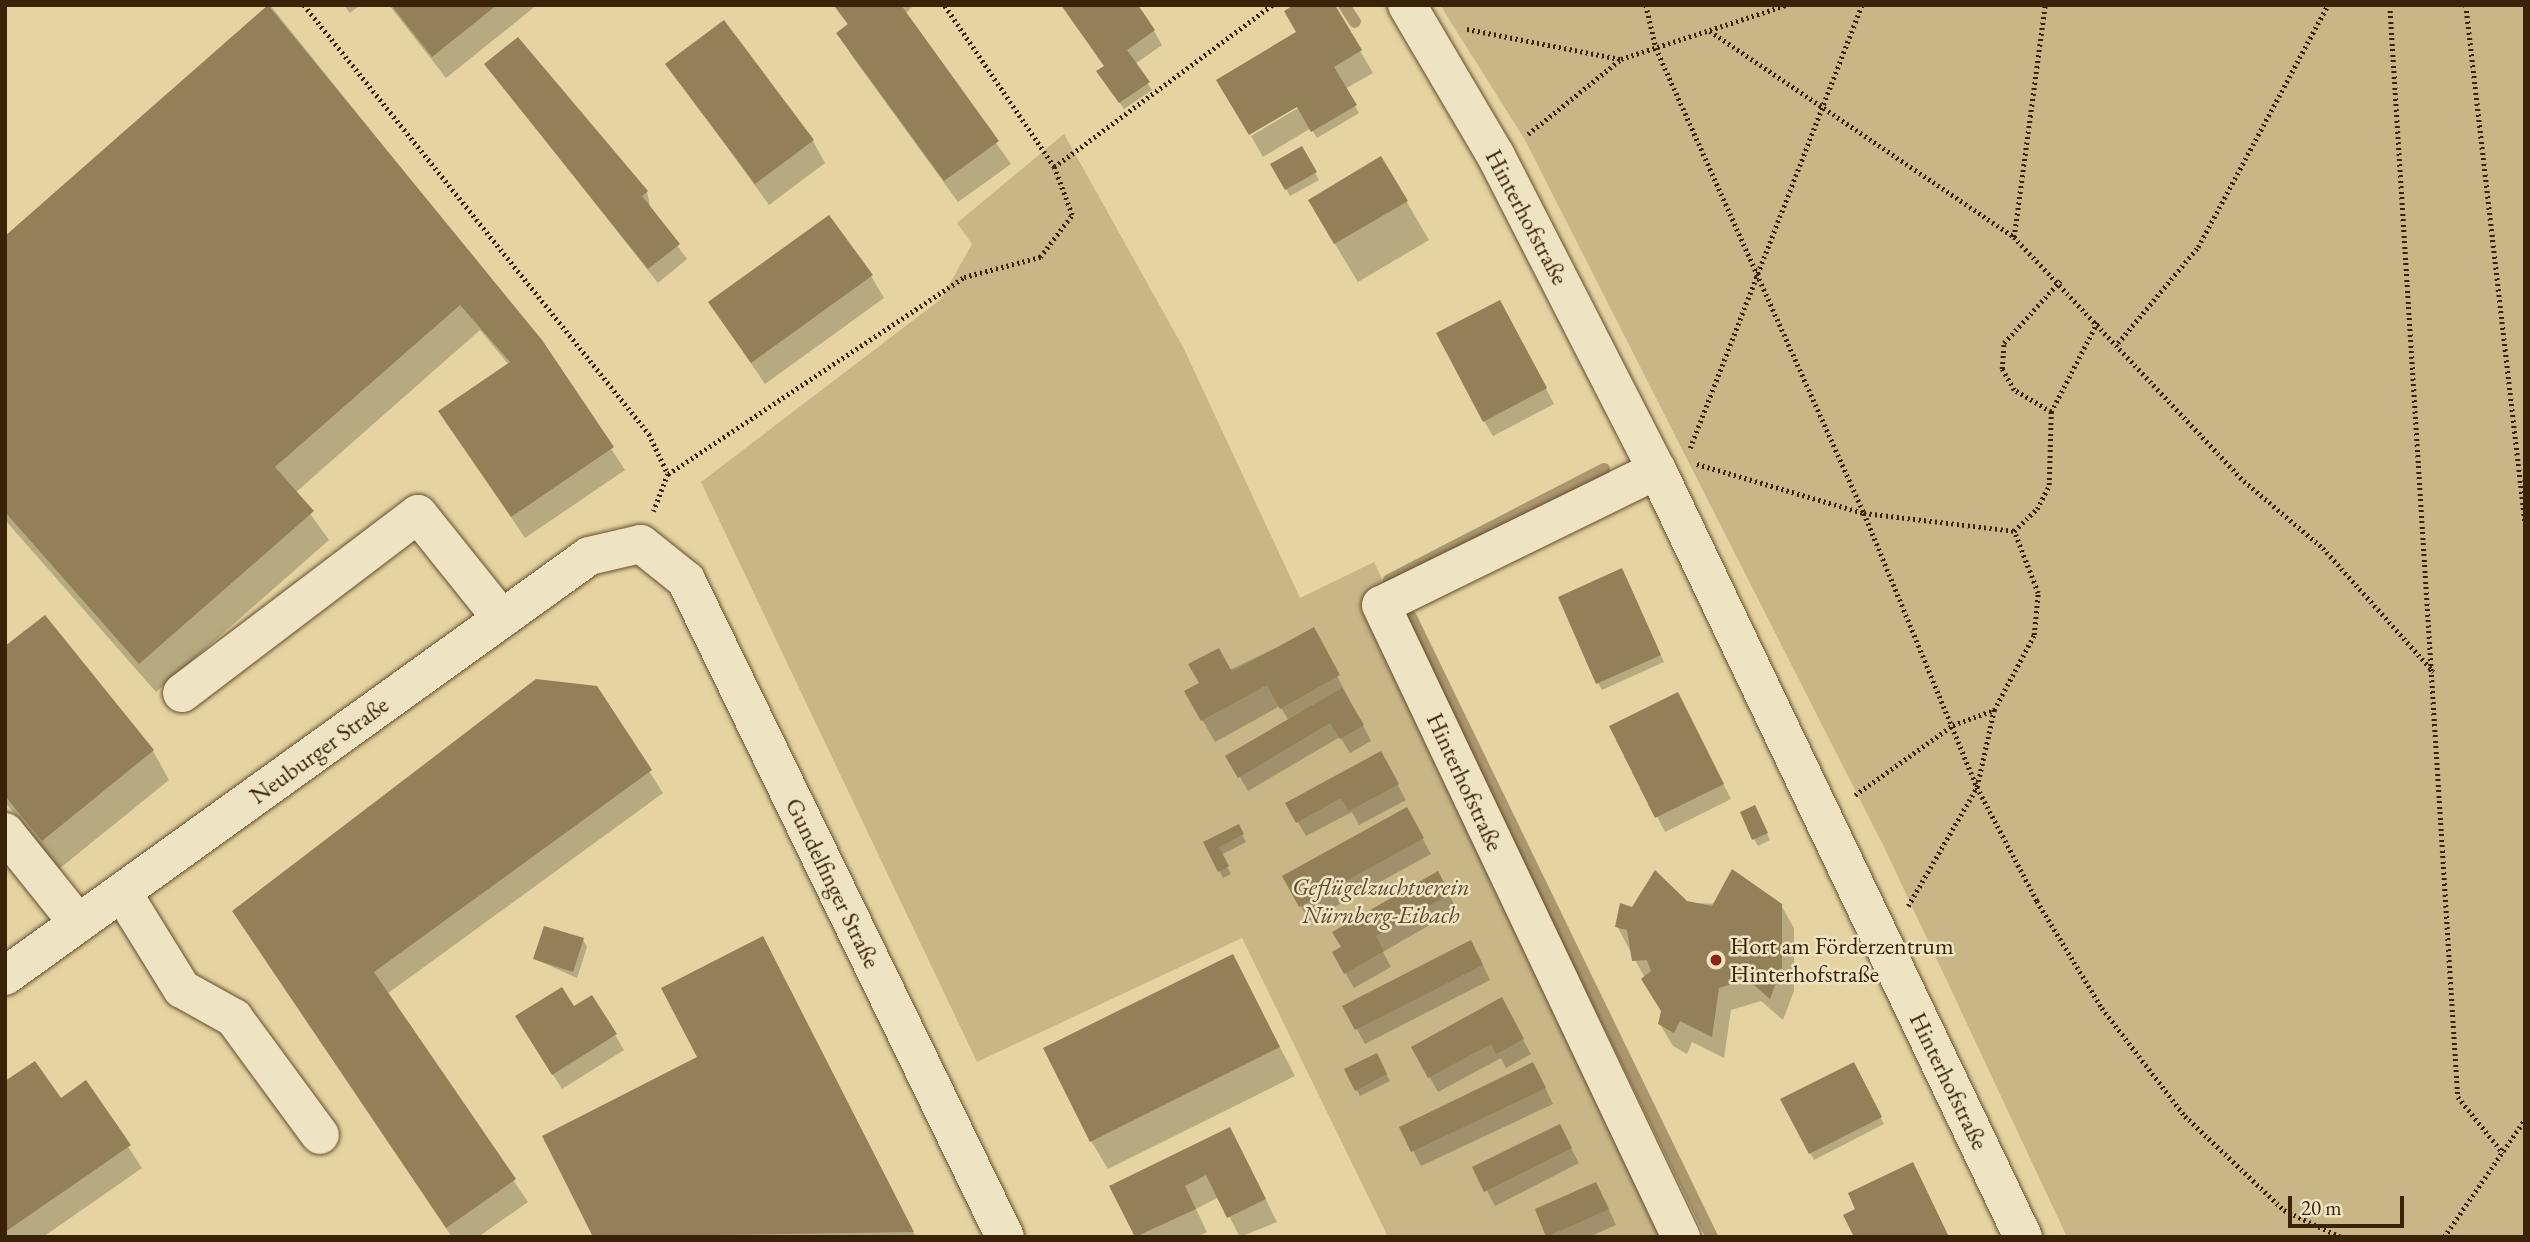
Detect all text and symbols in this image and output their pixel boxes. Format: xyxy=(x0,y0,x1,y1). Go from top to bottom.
street label: Hinterhofstraße xyxy=(1479,144,1575,290)
street label: Neuburger Straße xyxy=(244,690,394,810)
street label: Hinterhofstraße xyxy=(1420,708,1510,856)
street label: Gundelfinger Straße xyxy=(779,793,887,973)
park label: Geflügelzuchtverein Nürnberg-Eibach xyxy=(1292,873,1470,929)
place label: Hort am Förderzentrum Hinterhofstraße xyxy=(1730,932,1954,988)
marker: Hort am Förderzentrum Hinterhofstraße xyxy=(1708,952,1724,968)
street label: Hinterhofstraße xyxy=(1903,1008,1995,1154)
scale bar xyxy=(2292,1182,2408,1226)
text: 20 m xyxy=(2301,1194,2342,1221)

